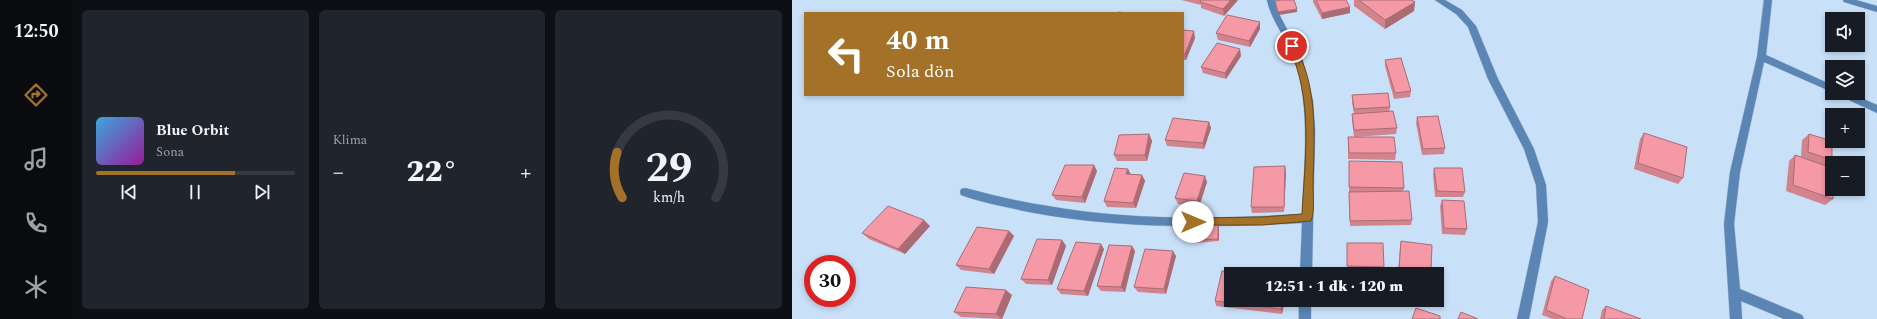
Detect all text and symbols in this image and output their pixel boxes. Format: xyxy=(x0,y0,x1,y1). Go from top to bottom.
map controls xyxy=(1825,12,1865,196)
button: sound xyxy=(1825,12,1865,52)
text: 12:50 xyxy=(13,18,59,45)
text: 40 m xyxy=(886,19,950,62)
icon: left xyxy=(820,28,872,80)
pin xyxy=(1275,29,1309,63)
icon: arrive xyxy=(1281,35,1303,57)
text: Sola dön xyxy=(886,58,955,85)
button: layers xyxy=(1825,60,1865,100)
icon: directions xyxy=(22,81,50,109)
button: + xyxy=(1825,108,1865,148)
text: Blue Orbit xyxy=(156,119,229,142)
text: Klima xyxy=(333,130,367,150)
text: 29 xyxy=(645,136,692,199)
text: Sona xyxy=(156,142,184,162)
icon: music xyxy=(22,145,50,173)
text: 22° xyxy=(406,149,457,195)
text: − xyxy=(333,156,344,189)
text: + xyxy=(520,156,531,189)
button: − xyxy=(1825,156,1865,196)
icon: previous xyxy=(118,181,140,203)
icon: pause xyxy=(184,181,206,203)
icon: next xyxy=(251,181,273,203)
text: km/h xyxy=(653,186,685,208)
position arrow xyxy=(1172,201,1214,243)
icon: phone xyxy=(22,209,50,237)
speed limit sign: 30 xyxy=(804,255,856,307)
icon: climate xyxy=(22,273,50,301)
text: 12:51 · 1 dk · 120 m xyxy=(1265,275,1403,298)

